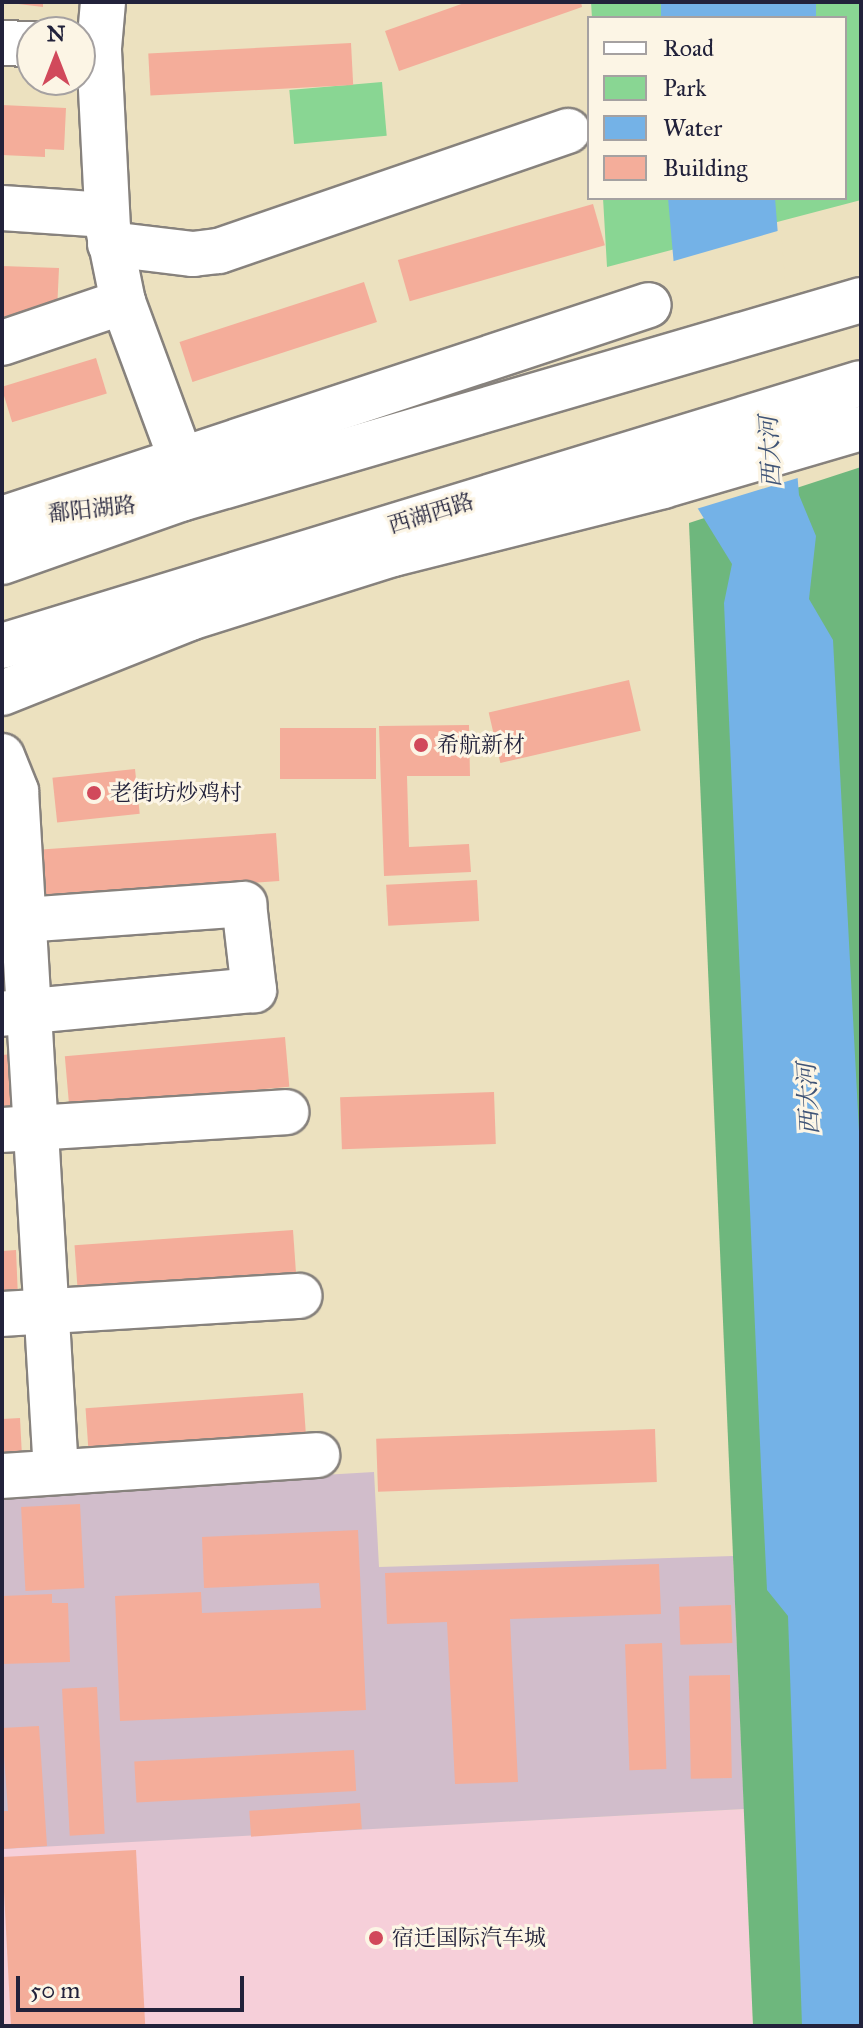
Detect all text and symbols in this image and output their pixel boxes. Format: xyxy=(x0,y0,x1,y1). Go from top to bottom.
north arrow xyxy=(16,16,96,96)
legend xyxy=(587,16,847,200)
text: N xyxy=(47,20,65,47)
text: Road xyxy=(663,33,714,63)
text: Park xyxy=(663,73,706,103)
text: Water xyxy=(663,113,722,143)
text: Building xyxy=(663,153,748,183)
water label: 西大河 xyxy=(755,415,787,489)
street label: 西湖西路 xyxy=(385,488,477,538)
street label: 鄱阳湖路 xyxy=(47,491,137,527)
place label: 希航新材 xyxy=(437,732,525,758)
marker: 希航新材 xyxy=(412,736,430,754)
place label: 老街坊炒鸡村 xyxy=(110,780,242,806)
marker: 老街坊炒鸡村 xyxy=(85,784,103,802)
water label: 西大河 xyxy=(793,1062,825,1136)
place label: 宿迁国际汽车城 xyxy=(392,1925,546,1951)
marker: 宿迁国际汽车城 xyxy=(367,1929,385,1947)
scale bar xyxy=(20,1960,248,2010)
text: 50 m xyxy=(30,1975,80,2005)

